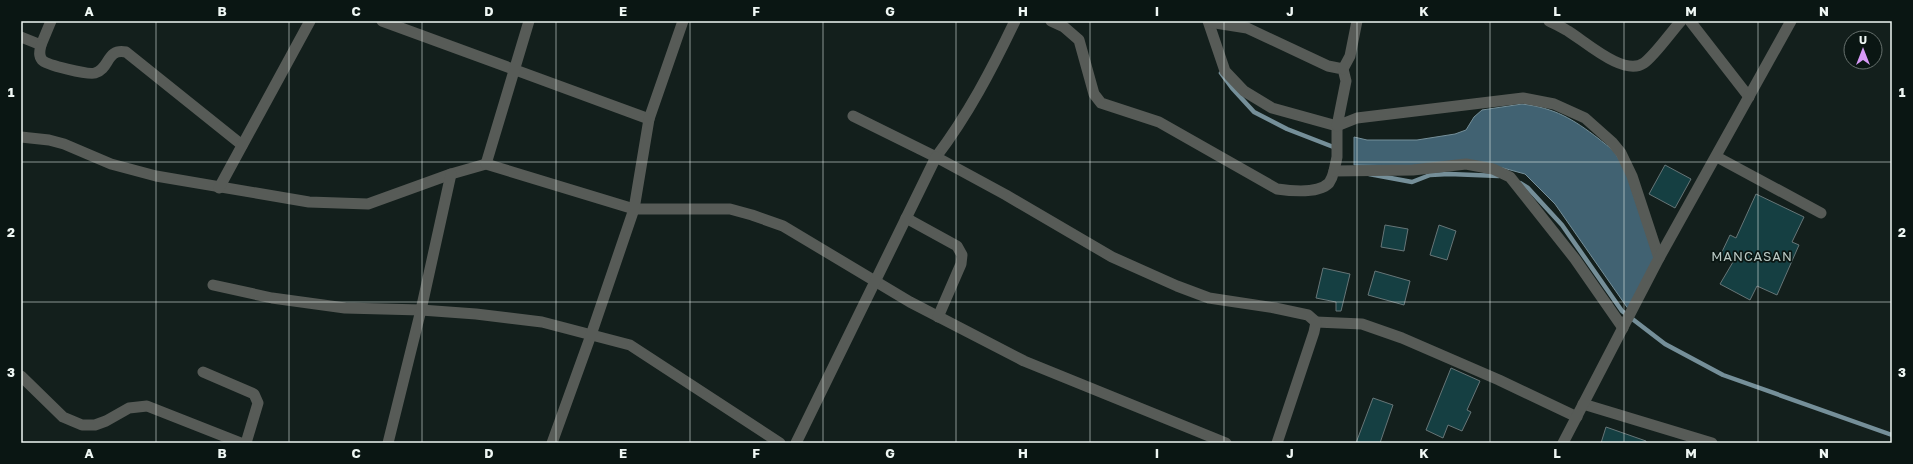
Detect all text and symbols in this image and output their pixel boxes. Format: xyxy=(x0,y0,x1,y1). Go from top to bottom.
text: A xyxy=(84,3,94,19)
text: B xyxy=(217,3,227,19)
text: C xyxy=(351,3,361,19)
text: D xyxy=(484,3,494,19)
text: E xyxy=(619,3,627,19)
text: F xyxy=(752,3,760,19)
text: G xyxy=(885,3,895,19)
text: H xyxy=(1018,3,1028,19)
text: I xyxy=(1155,3,1159,19)
text: J xyxy=(1286,3,1294,19)
text: K xyxy=(1419,3,1429,19)
text: L xyxy=(1553,3,1561,19)
text: M xyxy=(1685,3,1697,19)
text: N xyxy=(1819,3,1829,19)
north arrow xyxy=(1843,30,1883,70)
text: U xyxy=(1859,33,1867,46)
text: 1 xyxy=(8,84,15,100)
text: 1 xyxy=(1899,84,1906,100)
text: 2 xyxy=(7,224,15,240)
text: 2 xyxy=(1898,224,1906,240)
district label: MANCASAN xyxy=(1711,248,1793,264)
text: 3 xyxy=(7,364,15,380)
text: 3 xyxy=(1898,364,1906,380)
text: A xyxy=(84,445,94,461)
text: B xyxy=(217,445,227,461)
text: C xyxy=(351,445,361,461)
text: D xyxy=(484,445,494,461)
text: E xyxy=(619,445,627,461)
text: F xyxy=(752,445,760,461)
text: G xyxy=(885,445,895,461)
text: H xyxy=(1018,445,1028,461)
text: I xyxy=(1155,445,1159,461)
text: J xyxy=(1286,445,1294,461)
text: K xyxy=(1419,445,1429,461)
text: L xyxy=(1553,445,1561,461)
text: M xyxy=(1685,445,1697,461)
text: N xyxy=(1819,445,1829,461)

